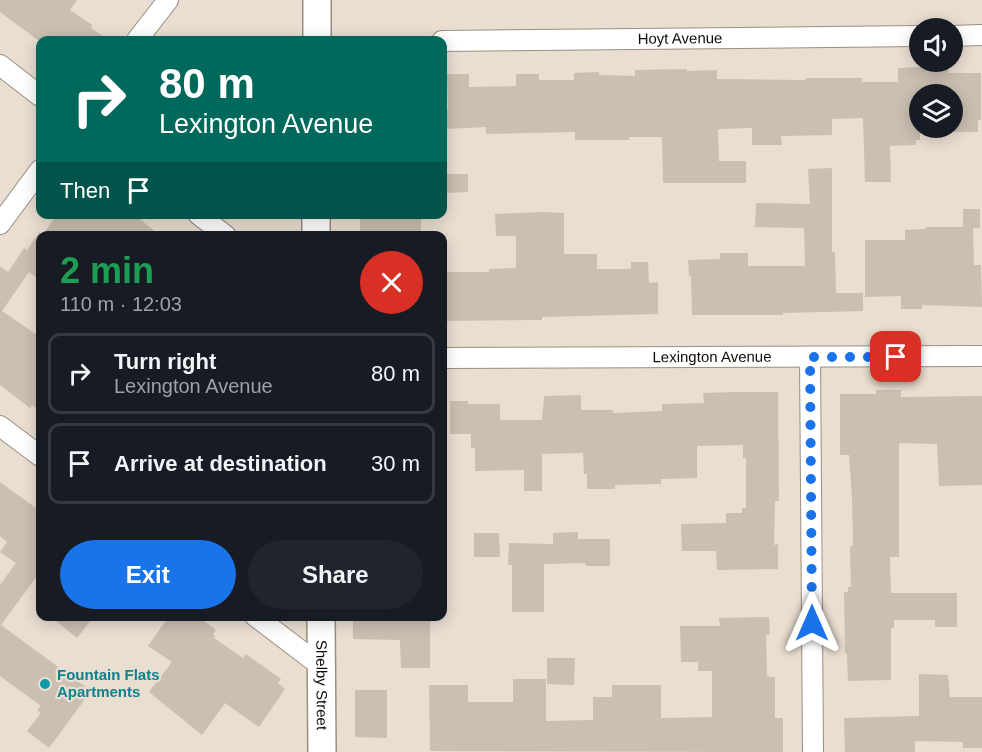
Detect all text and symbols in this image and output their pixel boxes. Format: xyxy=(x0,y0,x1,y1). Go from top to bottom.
map controls xyxy=(909,18,963,138)
button: sound xyxy=(909,18,963,72)
street label: Hoyt Avenue xyxy=(637,29,722,47)
icon: right xyxy=(60,60,138,138)
text: 80 m xyxy=(159,60,255,107)
button: layers xyxy=(909,84,963,138)
text: Lexington Avenue xyxy=(159,109,373,139)
icon: arrive xyxy=(122,174,155,207)
text: Then xyxy=(60,178,110,203)
text: 2 min xyxy=(60,250,154,291)
button: close xyxy=(360,251,423,314)
text: 110 m · 12:03 xyxy=(60,293,182,315)
pin xyxy=(870,331,921,382)
icon: arrive xyxy=(879,340,912,373)
street label: Lexington Avenue xyxy=(652,348,772,365)
text: Turn right xyxy=(114,349,216,374)
icon: right xyxy=(63,357,96,390)
text: 80 m xyxy=(371,361,420,386)
text: Lexington Avenue xyxy=(114,375,273,397)
icon: arrive xyxy=(63,447,96,480)
text: Arrive at destination xyxy=(114,451,327,476)
text: 30 m xyxy=(371,451,420,476)
button: Exit xyxy=(60,540,236,609)
button: Share xyxy=(248,540,423,609)
position arrow xyxy=(780,591,844,655)
street label: Shelby Street xyxy=(313,640,331,731)
place label: Fountain Flats Apartments xyxy=(57,666,160,700)
marker: Fountain Flats Apartments xyxy=(38,677,52,691)

